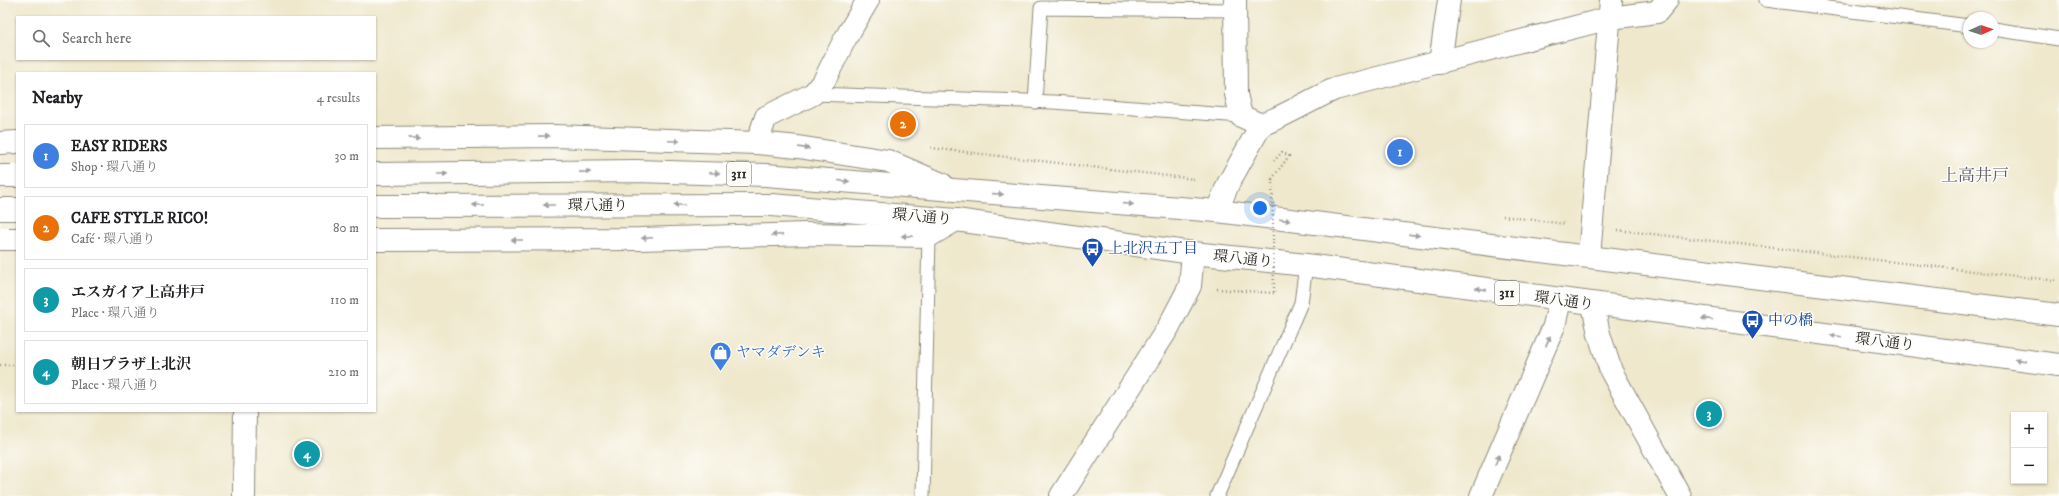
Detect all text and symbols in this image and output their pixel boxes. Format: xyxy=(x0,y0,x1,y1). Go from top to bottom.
north arrow xyxy=(1963,12,1999,48)
search box xyxy=(16,16,376,60)
icon: search xyxy=(30,27,52,49)
text: Search here xyxy=(62,29,131,48)
text: Nearby xyxy=(32,87,82,109)
text: 4 results xyxy=(317,90,360,106)
pin: 2 xyxy=(890,109,916,139)
one-way arrow xyxy=(538,133,551,139)
one-way arrow xyxy=(408,135,421,141)
text: EASY RIDERS xyxy=(71,137,167,156)
one-way arrow xyxy=(668,137,680,144)
pin: 1 xyxy=(1387,137,1413,167)
one-way arrow xyxy=(798,145,810,151)
text: 1 xyxy=(44,148,48,164)
text: 30 m xyxy=(335,148,359,164)
text: Shop · 環八通り xyxy=(71,159,158,175)
road number: 311 xyxy=(727,162,751,186)
district label: 上高井戸 xyxy=(1941,165,2009,187)
one-way arrow xyxy=(579,169,592,175)
one-way arrow xyxy=(708,170,721,176)
one-way arrow xyxy=(436,171,449,177)
one-way arrow xyxy=(838,178,850,185)
one-way arrow xyxy=(992,191,1004,198)
street label: 環八通り xyxy=(568,196,628,215)
your location xyxy=(1250,198,1270,218)
one-way arrow xyxy=(1122,201,1134,208)
one-way arrow xyxy=(471,202,484,208)
one-way arrow xyxy=(542,202,555,208)
one-way arrow xyxy=(672,202,685,208)
street label: 環八通り xyxy=(891,205,953,229)
text: CAFE STYLE RICO! xyxy=(71,209,208,228)
one-way arrow xyxy=(1279,216,1291,223)
text: 2 xyxy=(43,220,49,236)
text: 80 m xyxy=(333,220,359,236)
text: Café · 環八通り xyxy=(71,231,155,247)
one-way arrow xyxy=(771,231,783,238)
one-way arrow xyxy=(1408,232,1420,238)
one-way arrow xyxy=(900,233,913,239)
one-way arrow xyxy=(641,235,653,242)
bus stop icon: 上北沢五丁目 xyxy=(1079,235,1105,268)
one-way arrow xyxy=(510,237,523,243)
place label: 上北沢五丁目 xyxy=(1108,239,1198,258)
street label: 環八通り xyxy=(1212,246,1274,272)
road number: 311 xyxy=(1495,281,1519,305)
text: エスガイア上高井戸 xyxy=(71,283,205,302)
one-way arrow xyxy=(1475,286,1487,292)
street label: 環八通り xyxy=(1533,287,1595,315)
text: 3 xyxy=(44,292,48,308)
text: 110 m xyxy=(330,292,359,308)
text: Place · 環八通り xyxy=(71,305,160,321)
bus stop icon: 中の橋 xyxy=(1740,307,1766,340)
place label: 中の橋 xyxy=(1768,311,1813,330)
one-way arrow xyxy=(1701,316,1713,322)
street label: 環八通り xyxy=(1854,329,1916,355)
one-way arrow xyxy=(1830,333,1842,339)
one-way arrow xyxy=(1545,334,1551,346)
shop icon: ヤマダデンキ xyxy=(708,339,734,372)
place label: ヤマダデンキ xyxy=(736,343,826,362)
text: 朝日プラザ上北沢 xyxy=(71,355,191,374)
one-way arrow xyxy=(2014,356,2026,363)
text: 4 xyxy=(42,364,50,380)
text: 210 m xyxy=(328,364,359,380)
text: Place · 環八通り xyxy=(71,377,160,393)
pin: 3 xyxy=(1696,399,1722,429)
map controls xyxy=(2011,412,2047,484)
button: + xyxy=(2011,412,2047,448)
pin: 4 xyxy=(294,439,320,469)
button: − xyxy=(2011,448,2047,484)
one-way arrow xyxy=(1494,454,1500,466)

